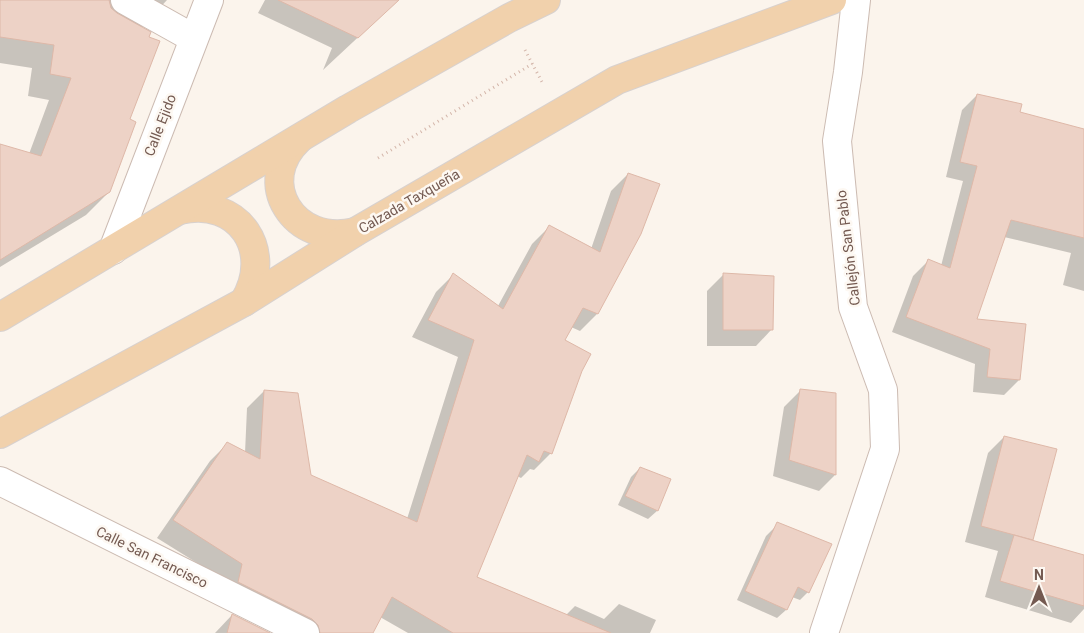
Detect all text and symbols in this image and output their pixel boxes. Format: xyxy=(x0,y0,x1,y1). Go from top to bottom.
street label: Calle Ejido xyxy=(141,92,179,158)
street label: Calzada Taxqueña xyxy=(356,166,462,236)
street label: Callejón San Pablo xyxy=(833,189,863,307)
street label: Calle San Francisco xyxy=(94,523,210,591)
north arrow xyxy=(1014,563,1064,613)
text: N xyxy=(1034,567,1044,583)

